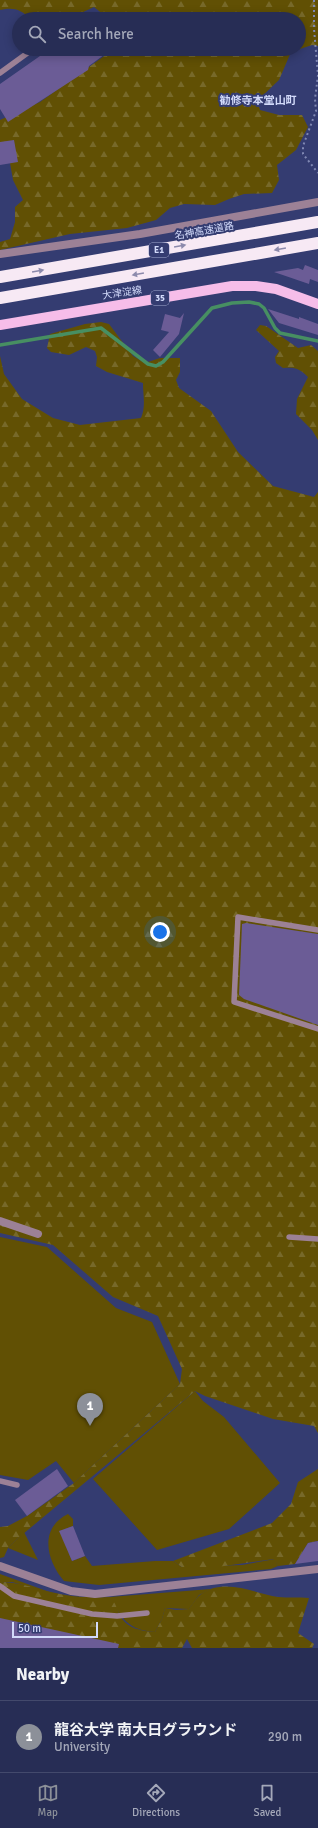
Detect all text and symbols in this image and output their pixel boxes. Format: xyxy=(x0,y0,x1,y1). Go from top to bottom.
search box xyxy=(12,12,306,56)
icon: search xyxy=(26,23,48,45)
text: Search here xyxy=(58,25,134,43)
district label: 勧修寺本堂山町 xyxy=(220,94,297,107)
street label: 名神高速道路 xyxy=(174,220,235,242)
road number: E1 xyxy=(149,243,169,257)
one-way arrow xyxy=(174,243,186,249)
one-way arrow xyxy=(273,246,286,252)
one-way arrow xyxy=(32,267,45,273)
one-way arrow xyxy=(132,271,144,277)
street label: 大津淀線 xyxy=(101,284,143,302)
road number: 35 xyxy=(151,291,169,305)
your location xyxy=(150,922,170,942)
pin: 1 xyxy=(77,1393,103,1426)
scale bar xyxy=(12,1620,98,1639)
text: 50 m xyxy=(18,1622,41,1635)
text: Nearby xyxy=(16,1664,69,1685)
text: 龍谷大学 南大日グラウンド xyxy=(54,1721,237,1739)
text: 1 xyxy=(25,1729,33,1745)
text: 290 m xyxy=(268,1729,302,1745)
text: University xyxy=(54,1739,110,1755)
tab: Map xyxy=(37,1782,59,1819)
tab: Directions xyxy=(132,1782,180,1819)
tab: Saved xyxy=(254,1782,281,1819)

